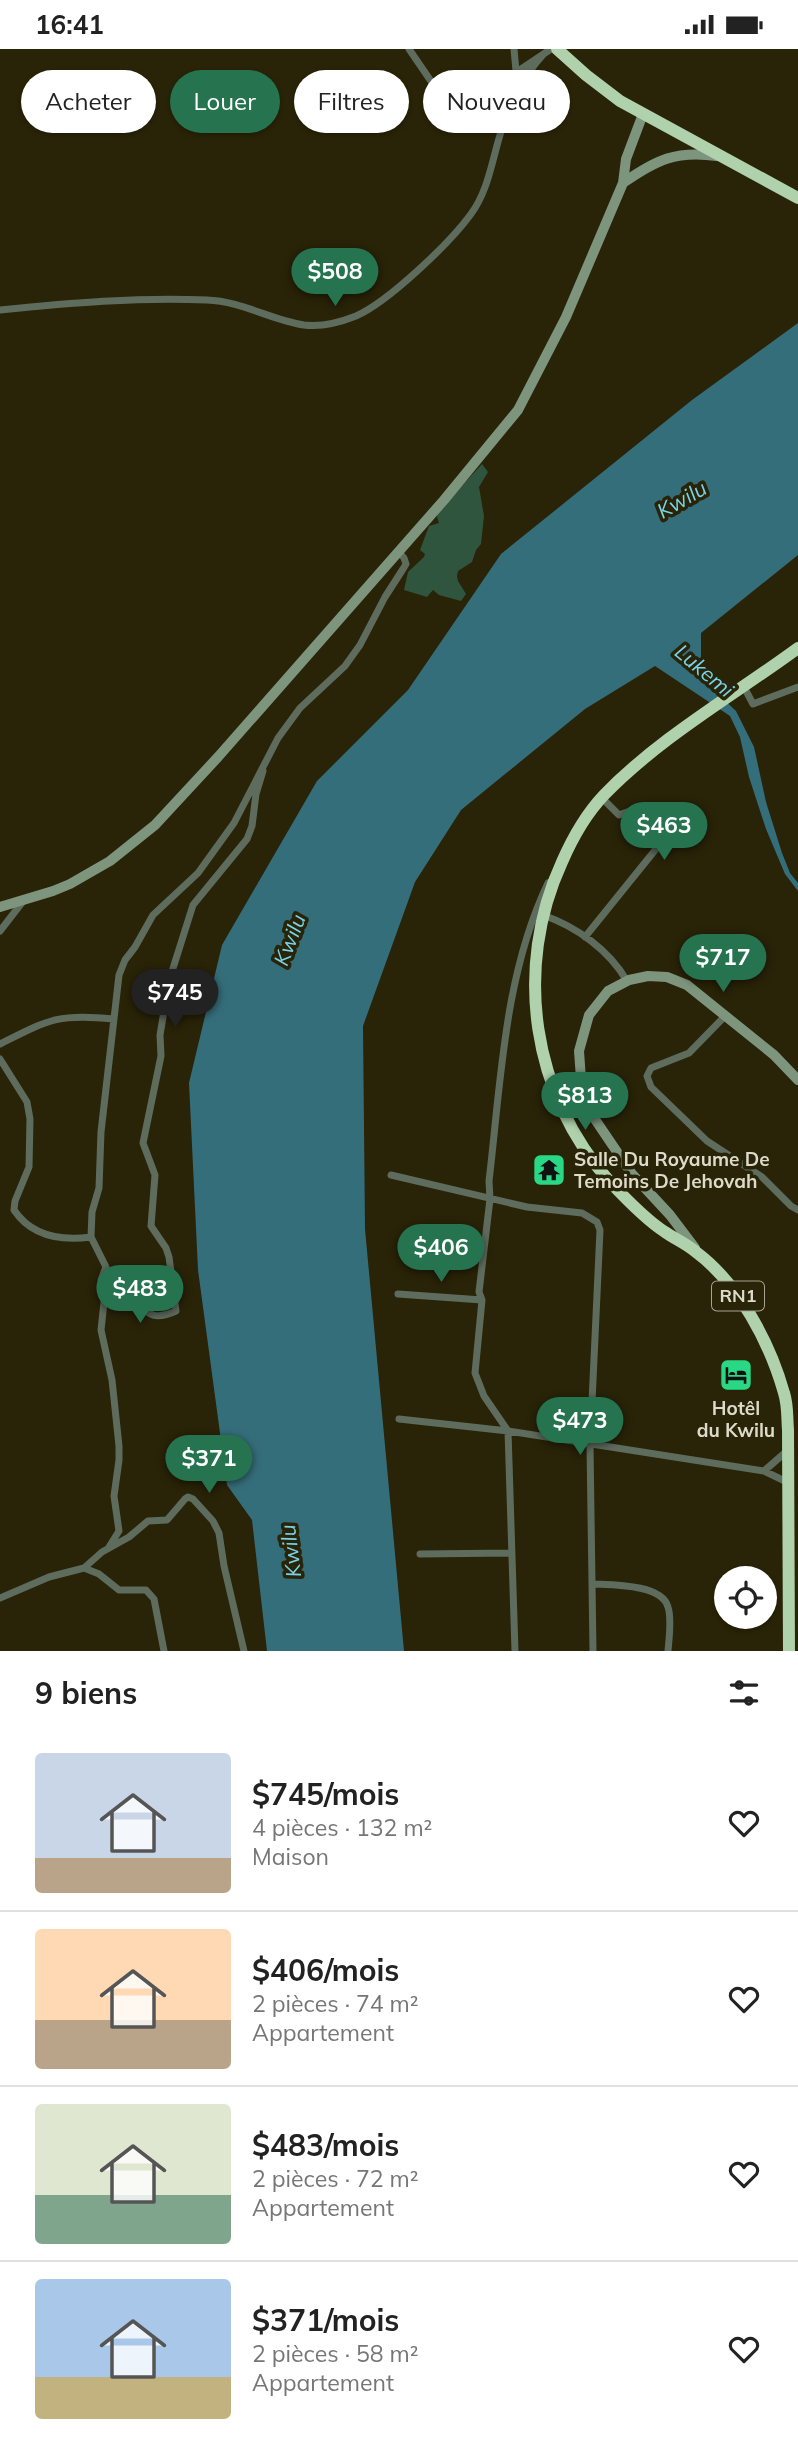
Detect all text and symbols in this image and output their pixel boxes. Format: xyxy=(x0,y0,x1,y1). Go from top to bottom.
text: 16:41 xyxy=(35,8,104,41)
chip: Acheter xyxy=(21,70,156,133)
chip: Louer xyxy=(170,70,280,133)
chip: Filtres xyxy=(294,70,409,133)
chip: Nouveau xyxy=(423,70,570,133)
pin: $508 xyxy=(294,249,376,308)
text: $508 xyxy=(307,256,363,285)
water label: Kwilu xyxy=(652,475,711,524)
water label: Lukemi xyxy=(670,638,740,703)
pin: $463 xyxy=(623,803,705,862)
text: $463 xyxy=(636,810,692,839)
water label: Kwilu xyxy=(267,910,311,969)
pin: $717 xyxy=(682,935,764,994)
text: $717 xyxy=(695,942,751,971)
pin: $745 xyxy=(134,969,216,1029)
text: $745 xyxy=(147,977,203,1006)
pin: $813 xyxy=(544,1073,626,1132)
text: $813 xyxy=(557,1080,613,1109)
place label: Salle Du Royaume De Temoins De Jehovah xyxy=(574,1147,770,1193)
temple icon: Salle Du Royaume De Temoins De Jehovah xyxy=(530,1151,568,1189)
pin: $406 xyxy=(400,1225,482,1284)
text: $406 xyxy=(413,1232,469,1261)
pin: $483 xyxy=(99,1265,181,1325)
text: $483 xyxy=(112,1273,168,1302)
road number: RN1 xyxy=(712,1281,764,1311)
hotel icon: Hotêl du Kwilu xyxy=(717,1356,755,1394)
place label: Hotêl du Kwilu xyxy=(697,1396,775,1442)
pin: $473 xyxy=(539,1397,621,1457)
text: $473 xyxy=(552,1405,608,1434)
pin: $371 xyxy=(168,1435,250,1495)
text: $371 xyxy=(181,1443,237,1472)
water label: Kwilu xyxy=(274,1523,306,1579)
map controls xyxy=(714,1566,777,1629)
button: locate xyxy=(714,1566,777,1629)
text: 9 biens xyxy=(35,1674,137,1712)
icon: filters xyxy=(725,1674,763,1712)
text: $745/mois xyxy=(252,1775,399,1813)
icon: home xyxy=(91,1781,175,1865)
icon: heart xyxy=(725,1804,763,1842)
text: 4 pièces · 132 m² xyxy=(252,1813,432,1842)
text: Maison xyxy=(252,1842,329,1871)
text: $406/mois xyxy=(252,1951,399,1989)
icon: home xyxy=(91,1957,175,2041)
icon: heart xyxy=(725,1980,763,2018)
text: 2 pièces · 74 m² xyxy=(252,1989,419,2018)
text: Appartement xyxy=(252,2018,394,2047)
text: $483/mois xyxy=(252,2126,399,2164)
icon: home xyxy=(91,2132,175,2216)
icon: heart xyxy=(725,2155,763,2193)
text: 2 pièces · 72 m² xyxy=(252,2164,419,2193)
text: Appartement xyxy=(252,2193,394,2222)
text: $371/mois xyxy=(252,2301,399,2339)
icon: home xyxy=(91,2307,175,2391)
icon: heart xyxy=(725,2330,763,2368)
text: 2 pièces · 58 m² xyxy=(252,2339,419,2368)
text: Appartement xyxy=(252,2368,394,2397)

